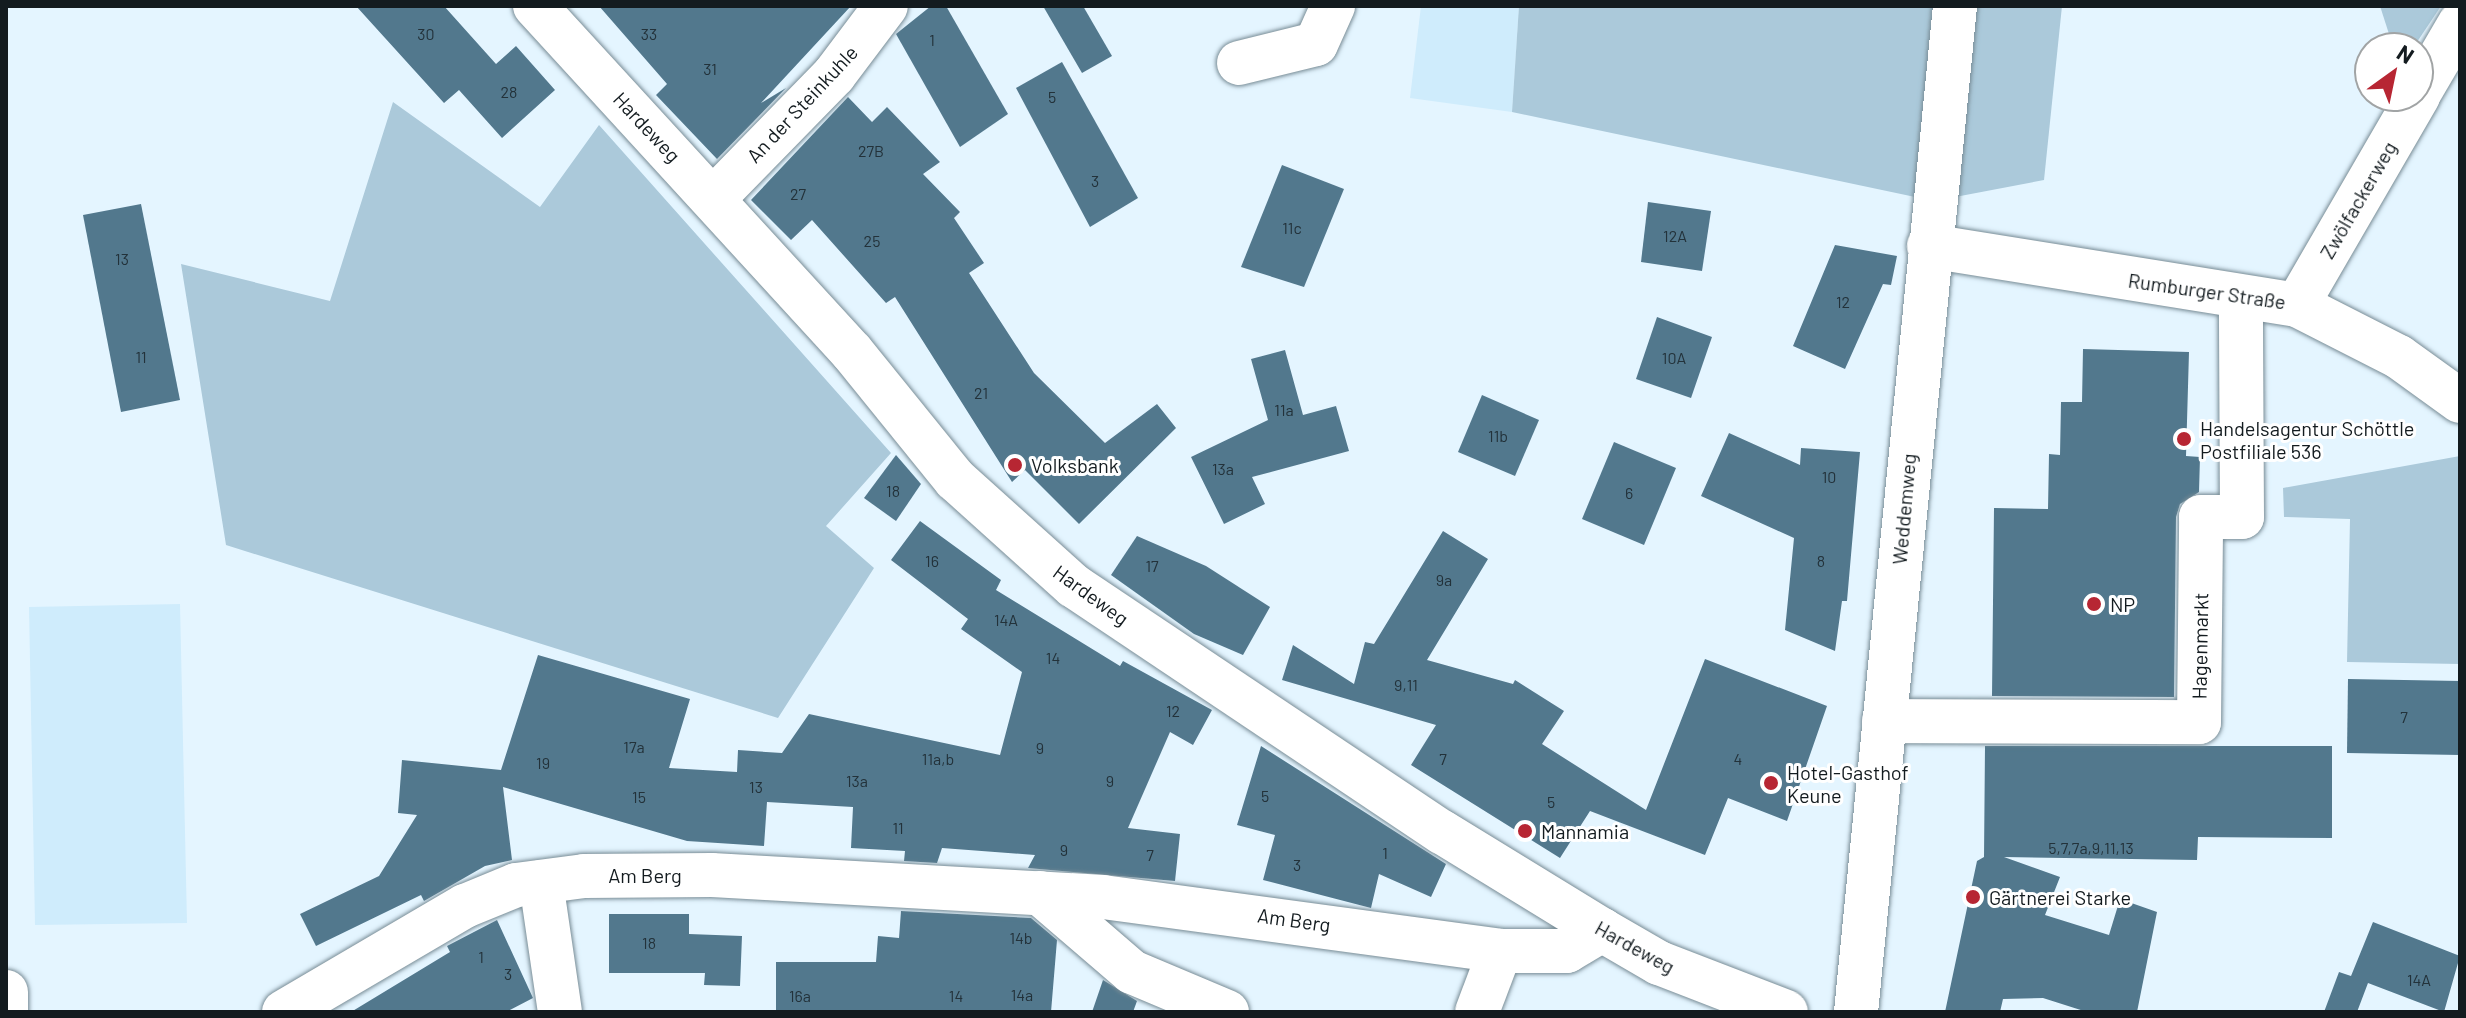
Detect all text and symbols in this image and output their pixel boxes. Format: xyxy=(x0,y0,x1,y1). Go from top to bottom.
house number: 30 xyxy=(417,24,435,44)
house number: 33 xyxy=(641,24,657,44)
house number: 1 xyxy=(929,30,935,50)
north arrow xyxy=(2354,32,2434,112)
text: N xyxy=(2393,39,2419,68)
street label: An der Steinkuhle xyxy=(741,40,863,168)
house number: 31 xyxy=(703,59,717,79)
house number: 28 xyxy=(501,82,517,102)
street label: Hardeweg xyxy=(608,87,686,167)
house number: 5 xyxy=(1048,87,1056,107)
street label: Zwölfackerweg xyxy=(2315,137,2401,263)
house number: 27B xyxy=(858,141,884,161)
house number: 3 xyxy=(1091,171,1099,191)
house number: 27 xyxy=(790,184,806,204)
house number: 11c xyxy=(1282,218,1302,238)
house number: 12A xyxy=(1663,226,1687,246)
house number: 25 xyxy=(864,231,880,251)
house number: 13 xyxy=(115,249,129,269)
street label: Rumburger Straße xyxy=(2127,268,2287,314)
house number: 12 xyxy=(1836,292,1850,312)
house number: 11 xyxy=(135,347,147,367)
house number: 10A xyxy=(1662,348,1686,368)
house number: 21 xyxy=(974,383,988,403)
house number: 11a xyxy=(1274,400,1294,420)
place label: Handelsagentur Schöttle Postfiliale 536 xyxy=(2200,416,2415,463)
house number: 11b xyxy=(1488,426,1508,446)
marker: Handelsagentur Schöttle Postfiliale 536 xyxy=(2175,430,2193,448)
street label: Weddemweg xyxy=(1887,452,1921,566)
place label: Volksbank xyxy=(1031,453,1119,477)
marker: Volksbank xyxy=(1006,456,1024,474)
house number: 13a xyxy=(1212,459,1234,479)
house number: 10 xyxy=(1822,467,1836,487)
house number: 18 xyxy=(886,481,900,501)
house number: 6 xyxy=(1625,483,1633,503)
house number: 16 xyxy=(925,551,939,571)
house number: 8 xyxy=(1817,551,1825,571)
house number: 17 xyxy=(1145,556,1159,576)
street label: Hardeweg xyxy=(1049,560,1133,630)
house number: 9a xyxy=(1436,570,1452,590)
place label: NP xyxy=(2110,592,2135,616)
street label: Hagenmarkt xyxy=(2187,592,2213,700)
marker: NP xyxy=(2085,595,2103,613)
house number: 14A xyxy=(994,610,1018,630)
house number: 14 xyxy=(1046,648,1060,668)
house number: 9,11 xyxy=(1394,675,1418,695)
house number: 12 xyxy=(1166,701,1180,721)
house number: 7 xyxy=(2400,707,2408,727)
house number: 17a xyxy=(623,737,645,757)
house number: 9 xyxy=(1036,738,1044,758)
house number: 11a,b xyxy=(922,749,954,769)
house number: 7 xyxy=(1439,749,1447,769)
house number: 4 xyxy=(1734,749,1742,769)
house number: 19 xyxy=(536,753,550,773)
place label: Hotel-Gasthof Keune xyxy=(1787,760,1909,807)
house number: 13a xyxy=(846,771,868,791)
house number: 9 xyxy=(1106,771,1114,791)
marker: Hotel-Gasthof Keune xyxy=(1762,774,1780,792)
house number: 13 xyxy=(749,777,763,797)
house number: 5 xyxy=(1261,786,1269,806)
house number: 15 xyxy=(632,787,646,807)
house number: 5 xyxy=(1547,792,1555,812)
house number: 11 xyxy=(892,818,904,838)
place label: Mannamia xyxy=(1541,819,1629,843)
marker: Mannamia xyxy=(1516,822,1534,840)
house number: 5,7,7a,9,11,13 xyxy=(2048,838,2134,858)
house number: 9 xyxy=(1060,840,1068,860)
house number: 1 xyxy=(1382,843,1388,863)
house number: 7 xyxy=(1146,845,1154,865)
house number: 3 xyxy=(1293,855,1301,875)
street label: Am Berg xyxy=(608,863,682,887)
place label: Gärtnerei Starke xyxy=(1989,885,2131,909)
marker: Gärtnerei Starke xyxy=(1964,888,1982,906)
street label: Am Berg xyxy=(1256,903,1332,937)
street label: Hardeweg xyxy=(1591,915,1679,979)
house number: 14b xyxy=(1009,928,1033,948)
house number: 18 xyxy=(642,933,656,953)
house number: 1 xyxy=(478,947,484,967)
house number: 3 xyxy=(504,964,512,984)
house number: 14A xyxy=(2407,970,2431,990)
house number: 14a xyxy=(1011,985,1033,1005)
house number: 16a xyxy=(789,986,811,1006)
house number: 14 xyxy=(949,986,963,1006)

